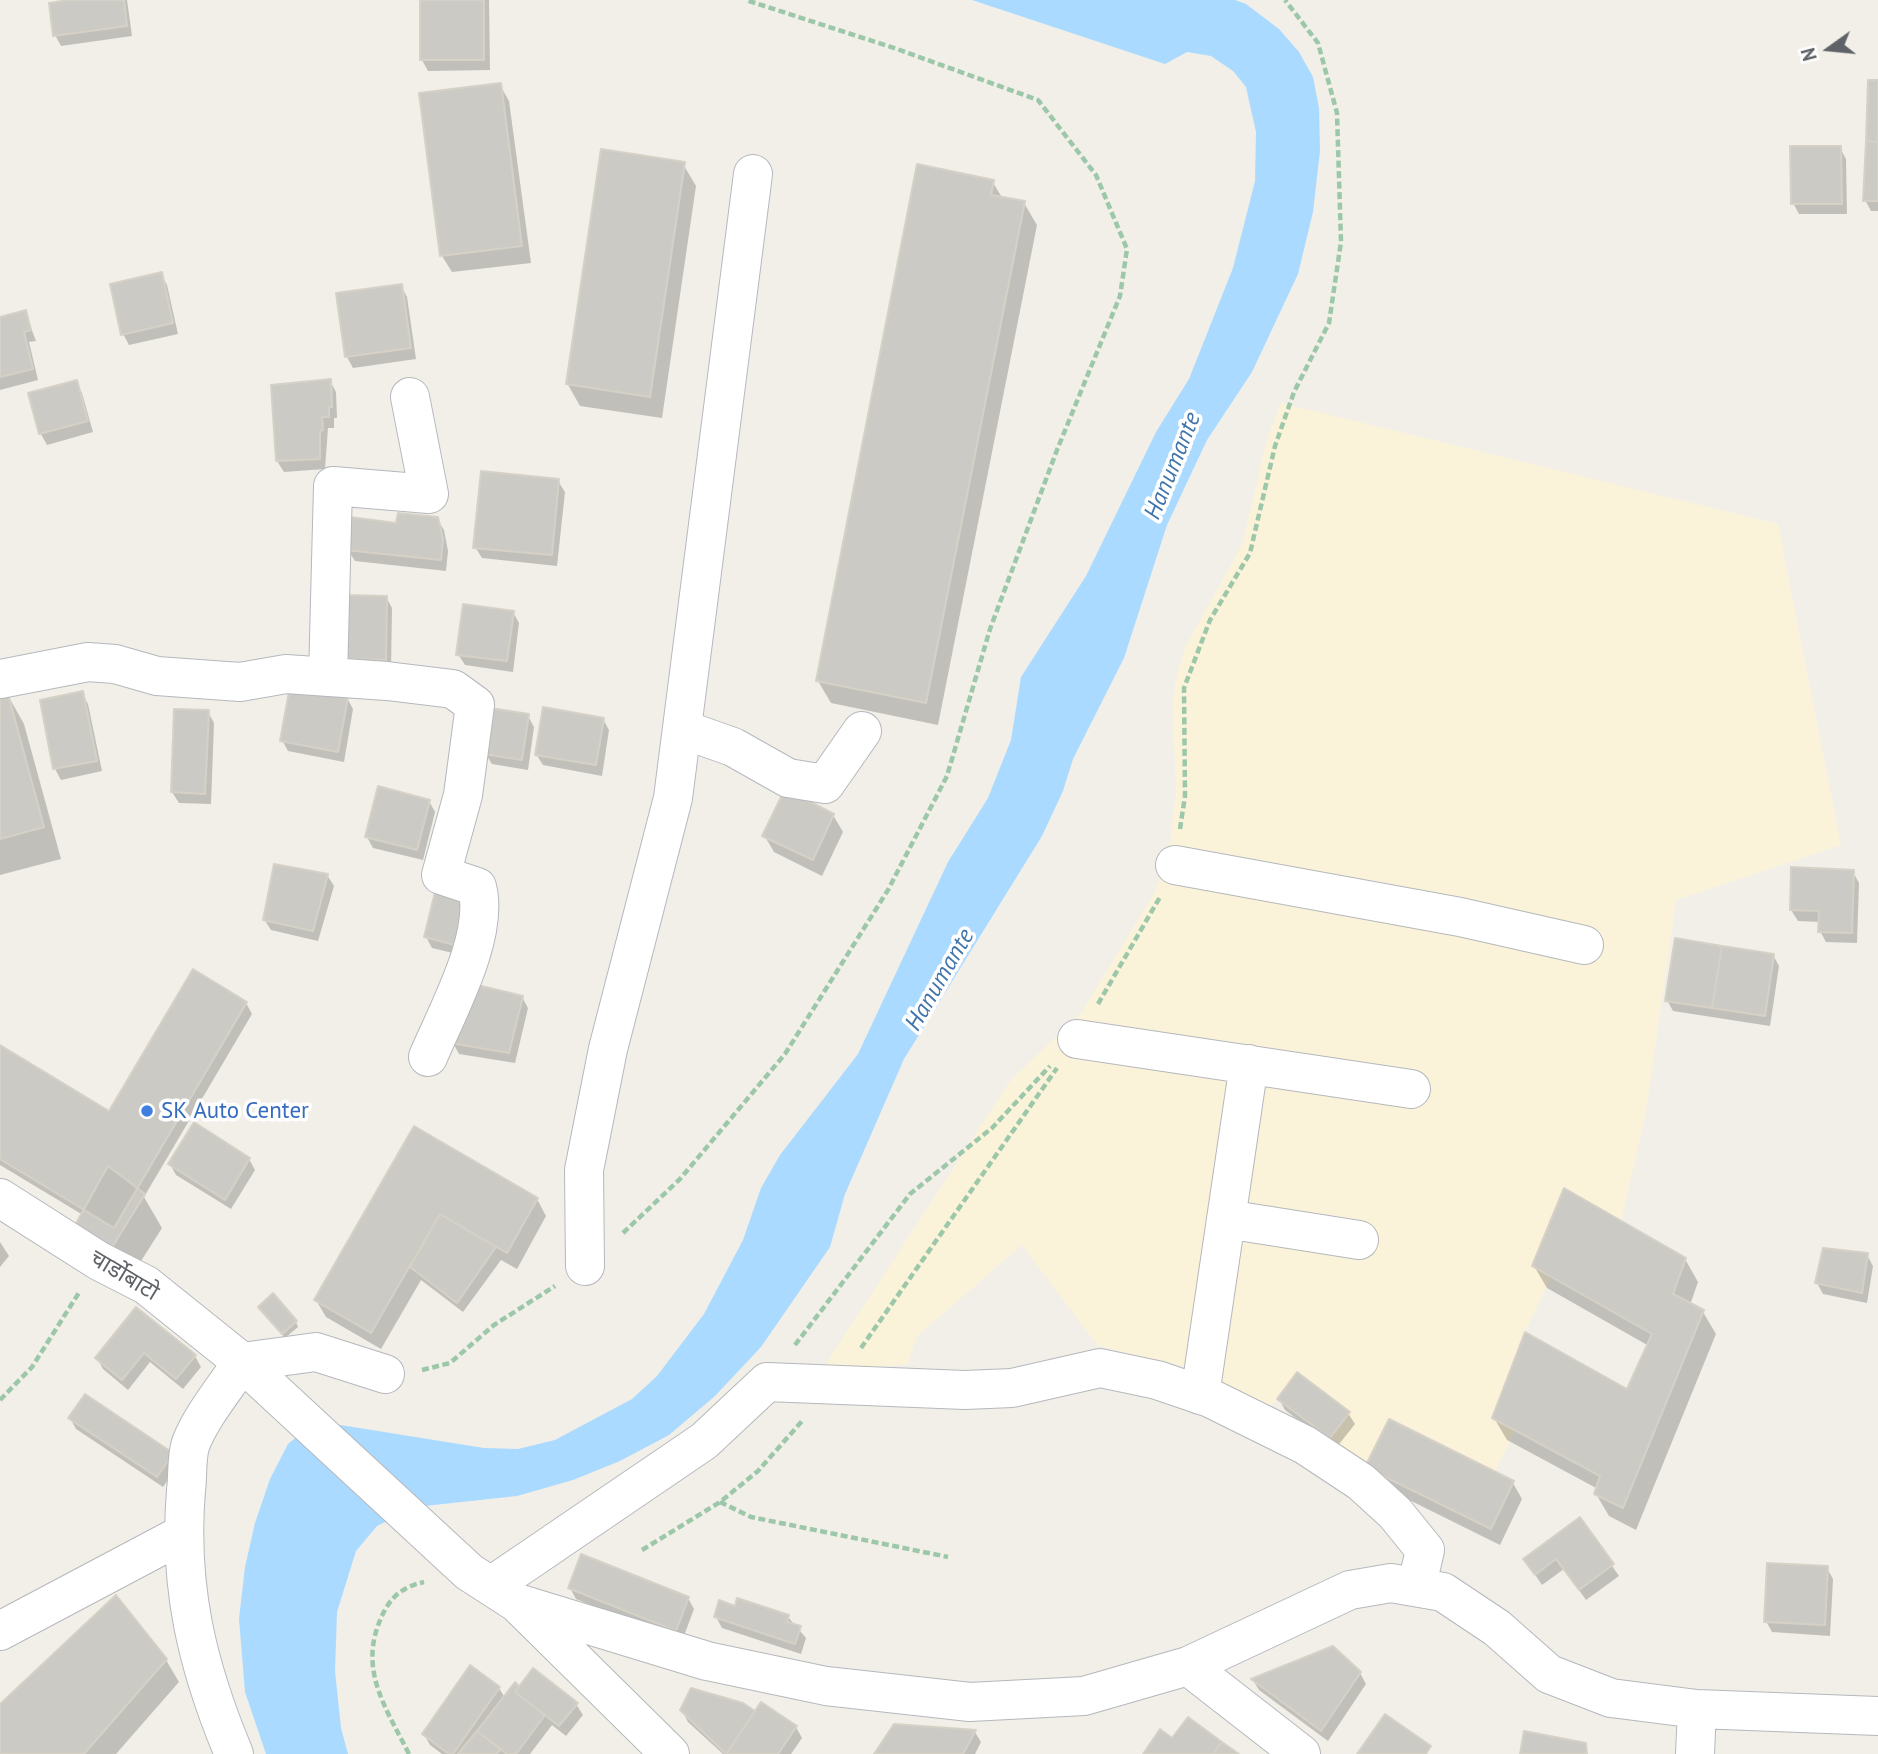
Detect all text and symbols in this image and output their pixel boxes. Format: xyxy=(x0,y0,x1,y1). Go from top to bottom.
north arrow xyxy=(1794,14,1864,84)
text: N xyxy=(1796,45,1822,64)
water label: Hanumante xyxy=(1138,408,1208,524)
water label: Hanumante xyxy=(899,924,981,1036)
place label: SK Auto Center xyxy=(161,1097,309,1125)
marker: SK Auto Center xyxy=(139,1103,155,1119)
street label: चार्डोबाटो xyxy=(85,1245,163,1307)

